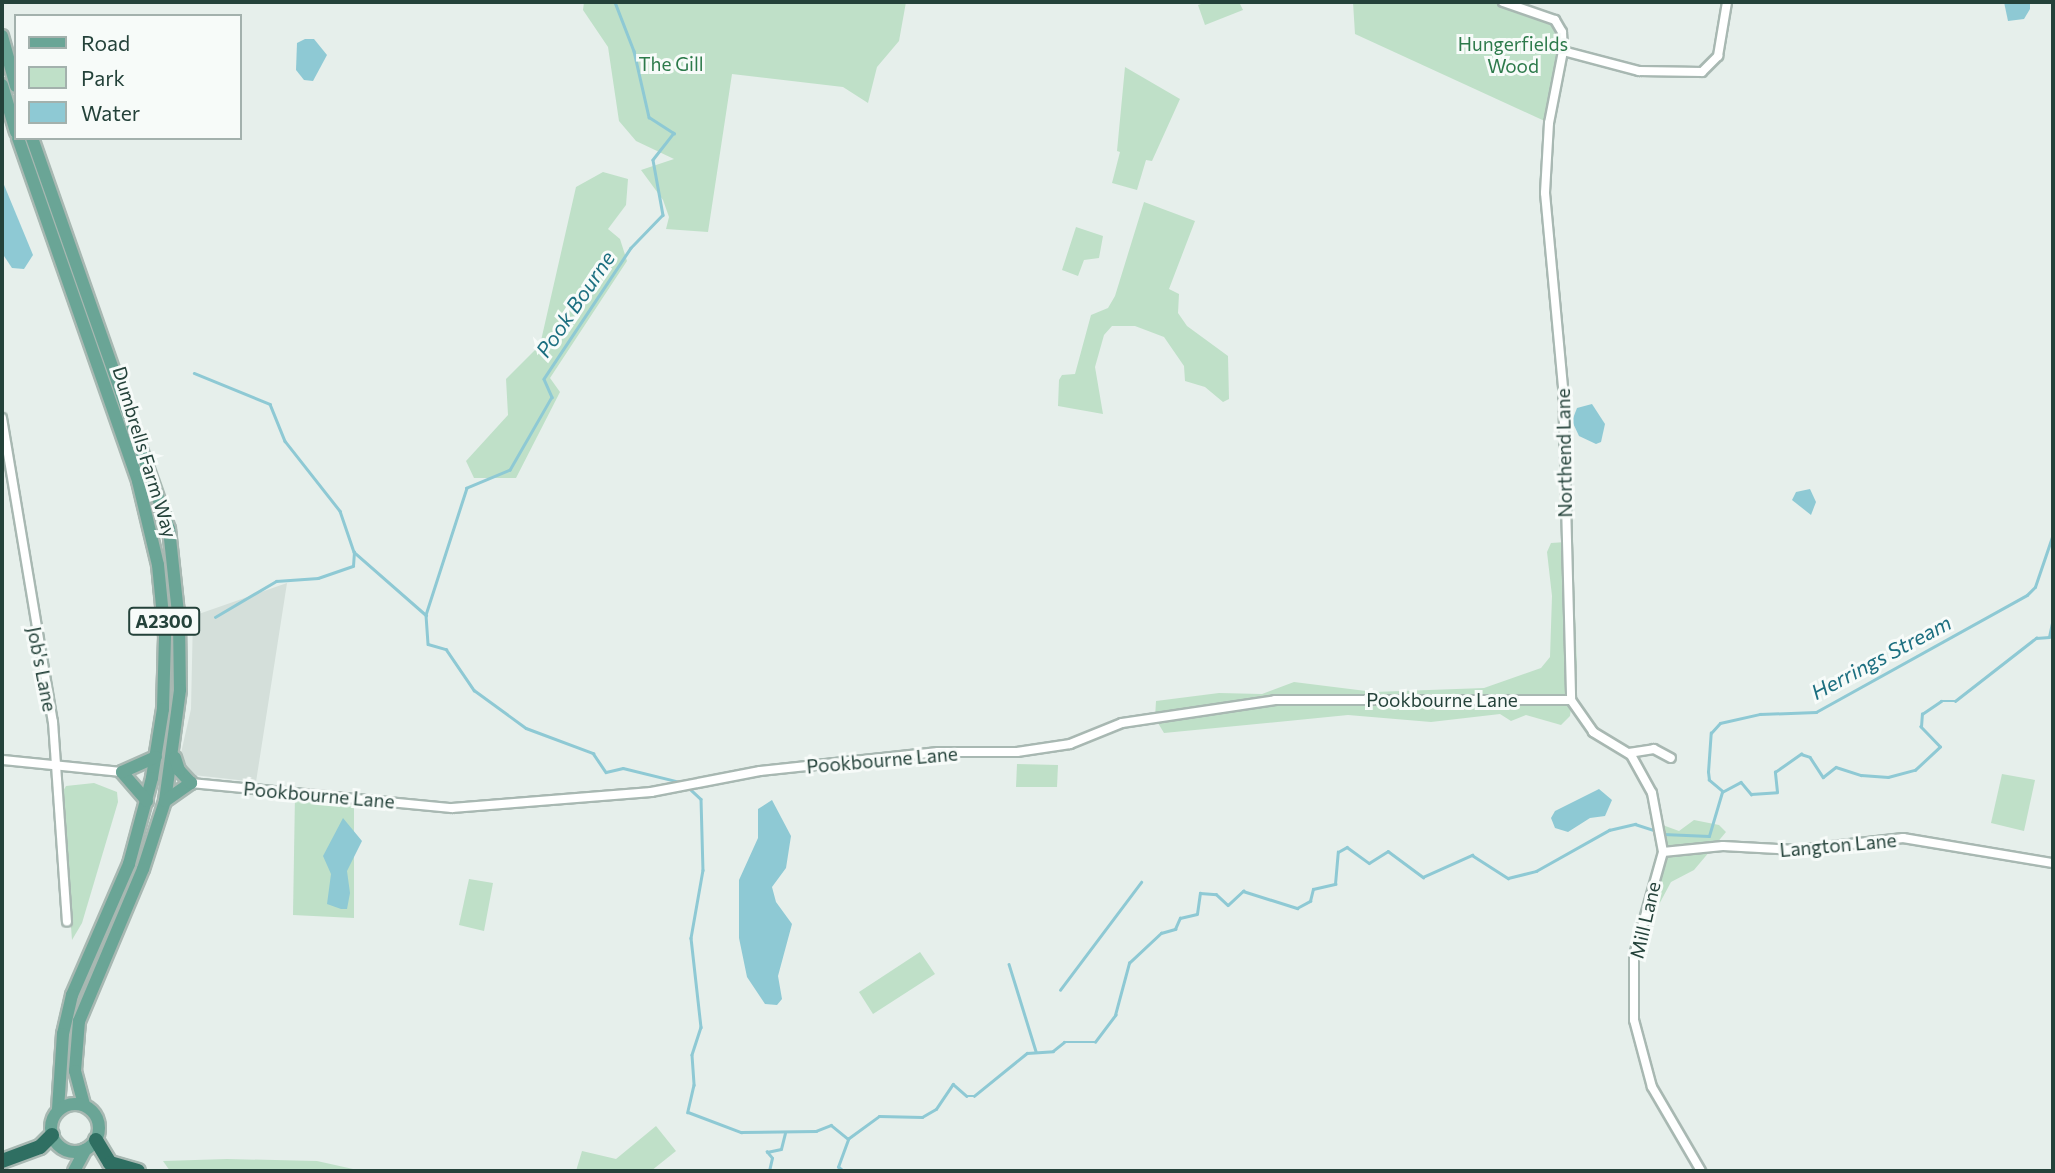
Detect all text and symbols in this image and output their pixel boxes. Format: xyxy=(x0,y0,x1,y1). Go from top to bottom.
legend xyxy=(14,14,242,140)
text: Road xyxy=(81,30,130,55)
park label: Hungerfields Wood xyxy=(1458,33,1568,77)
park label: The Gill xyxy=(638,53,704,75)
text: Park xyxy=(81,65,125,90)
text: Water xyxy=(81,100,140,125)
water label: Pook Bourne xyxy=(530,246,620,362)
street label: Dumbrells Farm Way xyxy=(108,364,182,540)
street label: Northend Lane xyxy=(1551,388,1577,518)
road number: A2300 xyxy=(127,606,201,636)
water label: Herrings Stream xyxy=(1807,609,1955,705)
street label: Job's Lane xyxy=(23,625,61,713)
street label: Pookbourne Lane xyxy=(1366,689,1518,711)
street label: Pookbourne Lane xyxy=(805,742,959,778)
street label: Pookbourne Lane xyxy=(242,777,396,813)
street label: Langton Lane xyxy=(1779,829,1897,861)
street label: Mill Lane xyxy=(1625,879,1665,961)

